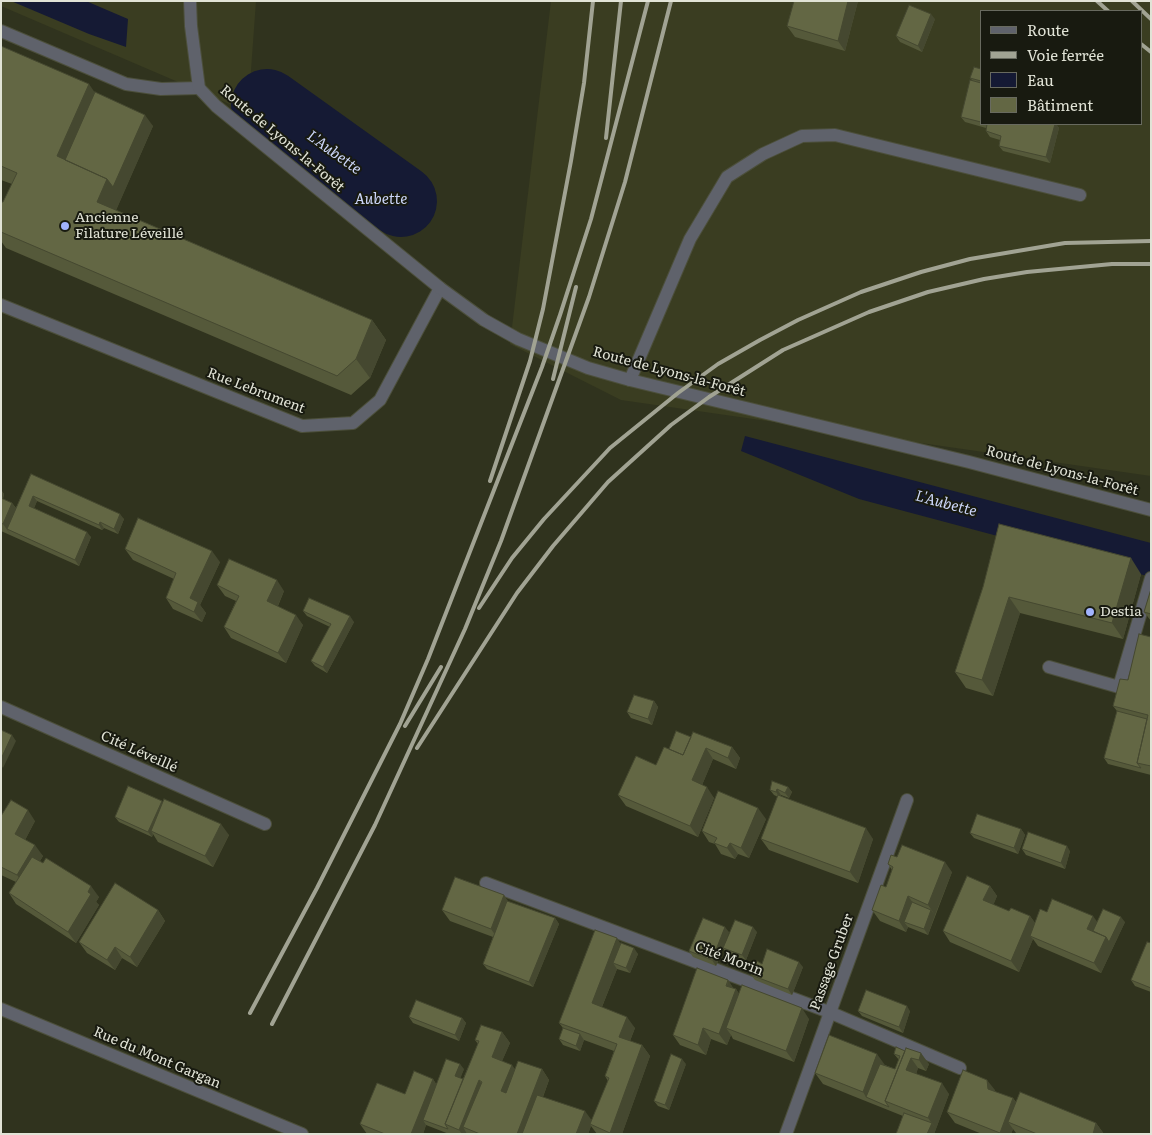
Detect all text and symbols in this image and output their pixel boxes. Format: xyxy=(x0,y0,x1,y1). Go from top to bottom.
legend xyxy=(980,10,1142,125)
text: Route xyxy=(1027,18,1069,41)
text: Voie ferrée xyxy=(1027,43,1104,66)
text: Eau xyxy=(1027,68,1054,91)
street label: Route de Lyons-la-Forêt xyxy=(216,82,348,196)
text: Bâtiment xyxy=(1027,93,1093,116)
water label: L'Aubette xyxy=(303,127,365,179)
water label: Aubette xyxy=(354,191,408,209)
place label: Ancienne Filature Léveillé xyxy=(75,210,183,242)
marker: Ancienne Filature Léveillé xyxy=(59,220,71,232)
street label: Route de Lyons-la-Forêt xyxy=(591,344,747,400)
street label: Rue Lebrument xyxy=(205,365,307,417)
street label: Route de Lyons-la-Forêt xyxy=(984,443,1140,499)
water label: L'Aubette xyxy=(913,487,979,521)
place label: Destia xyxy=(1100,604,1142,620)
marker: Destia xyxy=(1084,606,1096,618)
street label: Cité Léveillé xyxy=(98,728,180,776)
street label: Passage Gruber xyxy=(807,911,857,1013)
street label: Cité Morin xyxy=(692,938,766,980)
street label: Rue du Mont Gargan xyxy=(91,1024,223,1092)

